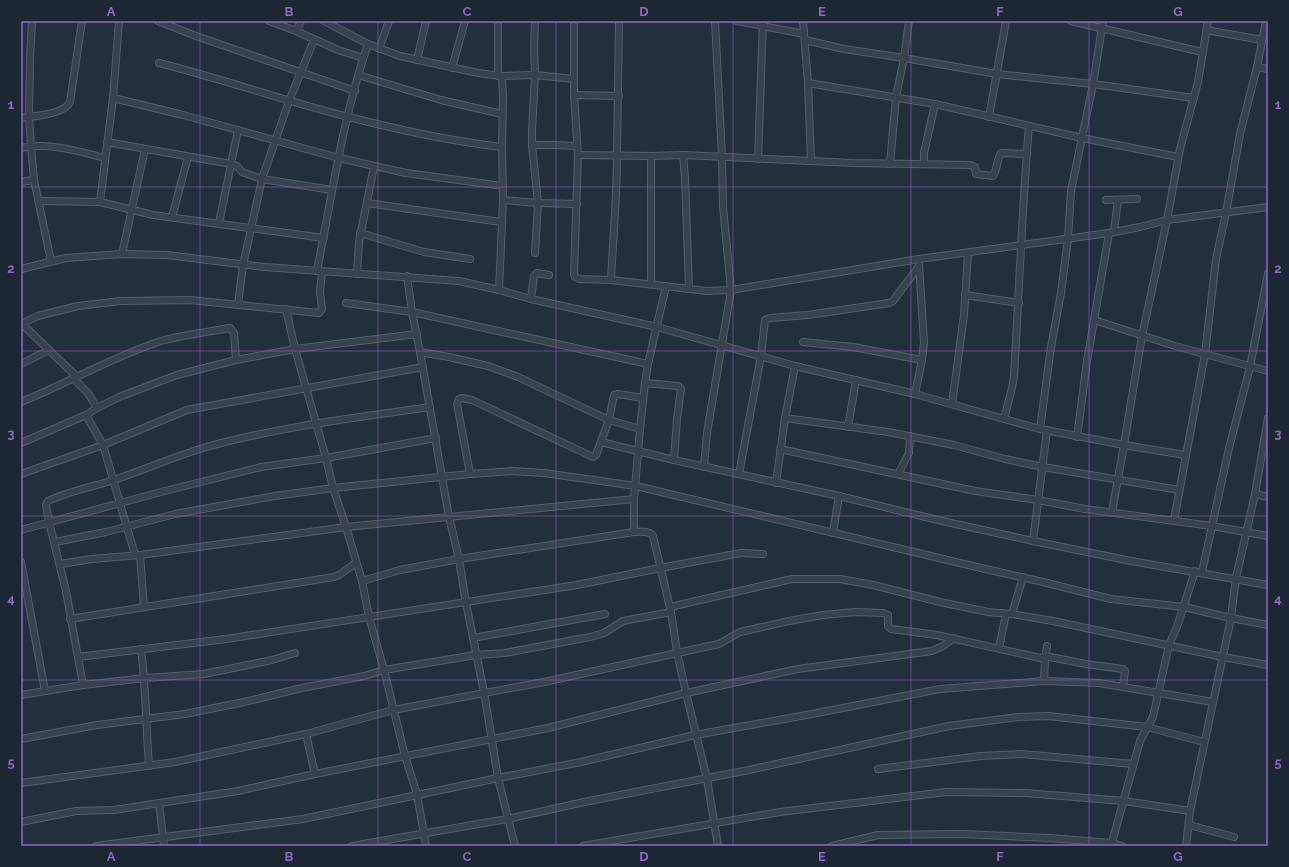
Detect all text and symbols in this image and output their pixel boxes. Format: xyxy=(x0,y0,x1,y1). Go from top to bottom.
text: A xyxy=(107,4,116,19)
text: B xyxy=(285,4,294,19)
text: C xyxy=(463,4,472,19)
text: D xyxy=(639,4,649,19)
text: E xyxy=(818,4,826,19)
text: F xyxy=(996,4,1004,19)
text: G xyxy=(1173,4,1183,19)
text: 1 xyxy=(8,97,15,112)
text: 1 xyxy=(1275,97,1282,112)
text: 2 xyxy=(7,261,15,276)
text: 2 xyxy=(1274,261,1282,276)
text: 3 xyxy=(7,426,15,441)
text: 3 xyxy=(1274,426,1282,441)
text: 4 xyxy=(7,591,15,606)
text: 4 xyxy=(1274,591,1282,606)
text: 5 xyxy=(7,755,15,770)
text: 5 xyxy=(1274,755,1282,770)
text: A xyxy=(107,849,116,864)
text: B xyxy=(285,849,294,864)
text: C xyxy=(463,849,472,864)
text: D xyxy=(639,849,649,864)
text: E xyxy=(818,849,826,864)
text: F xyxy=(996,849,1004,864)
text: G xyxy=(1173,849,1183,864)

